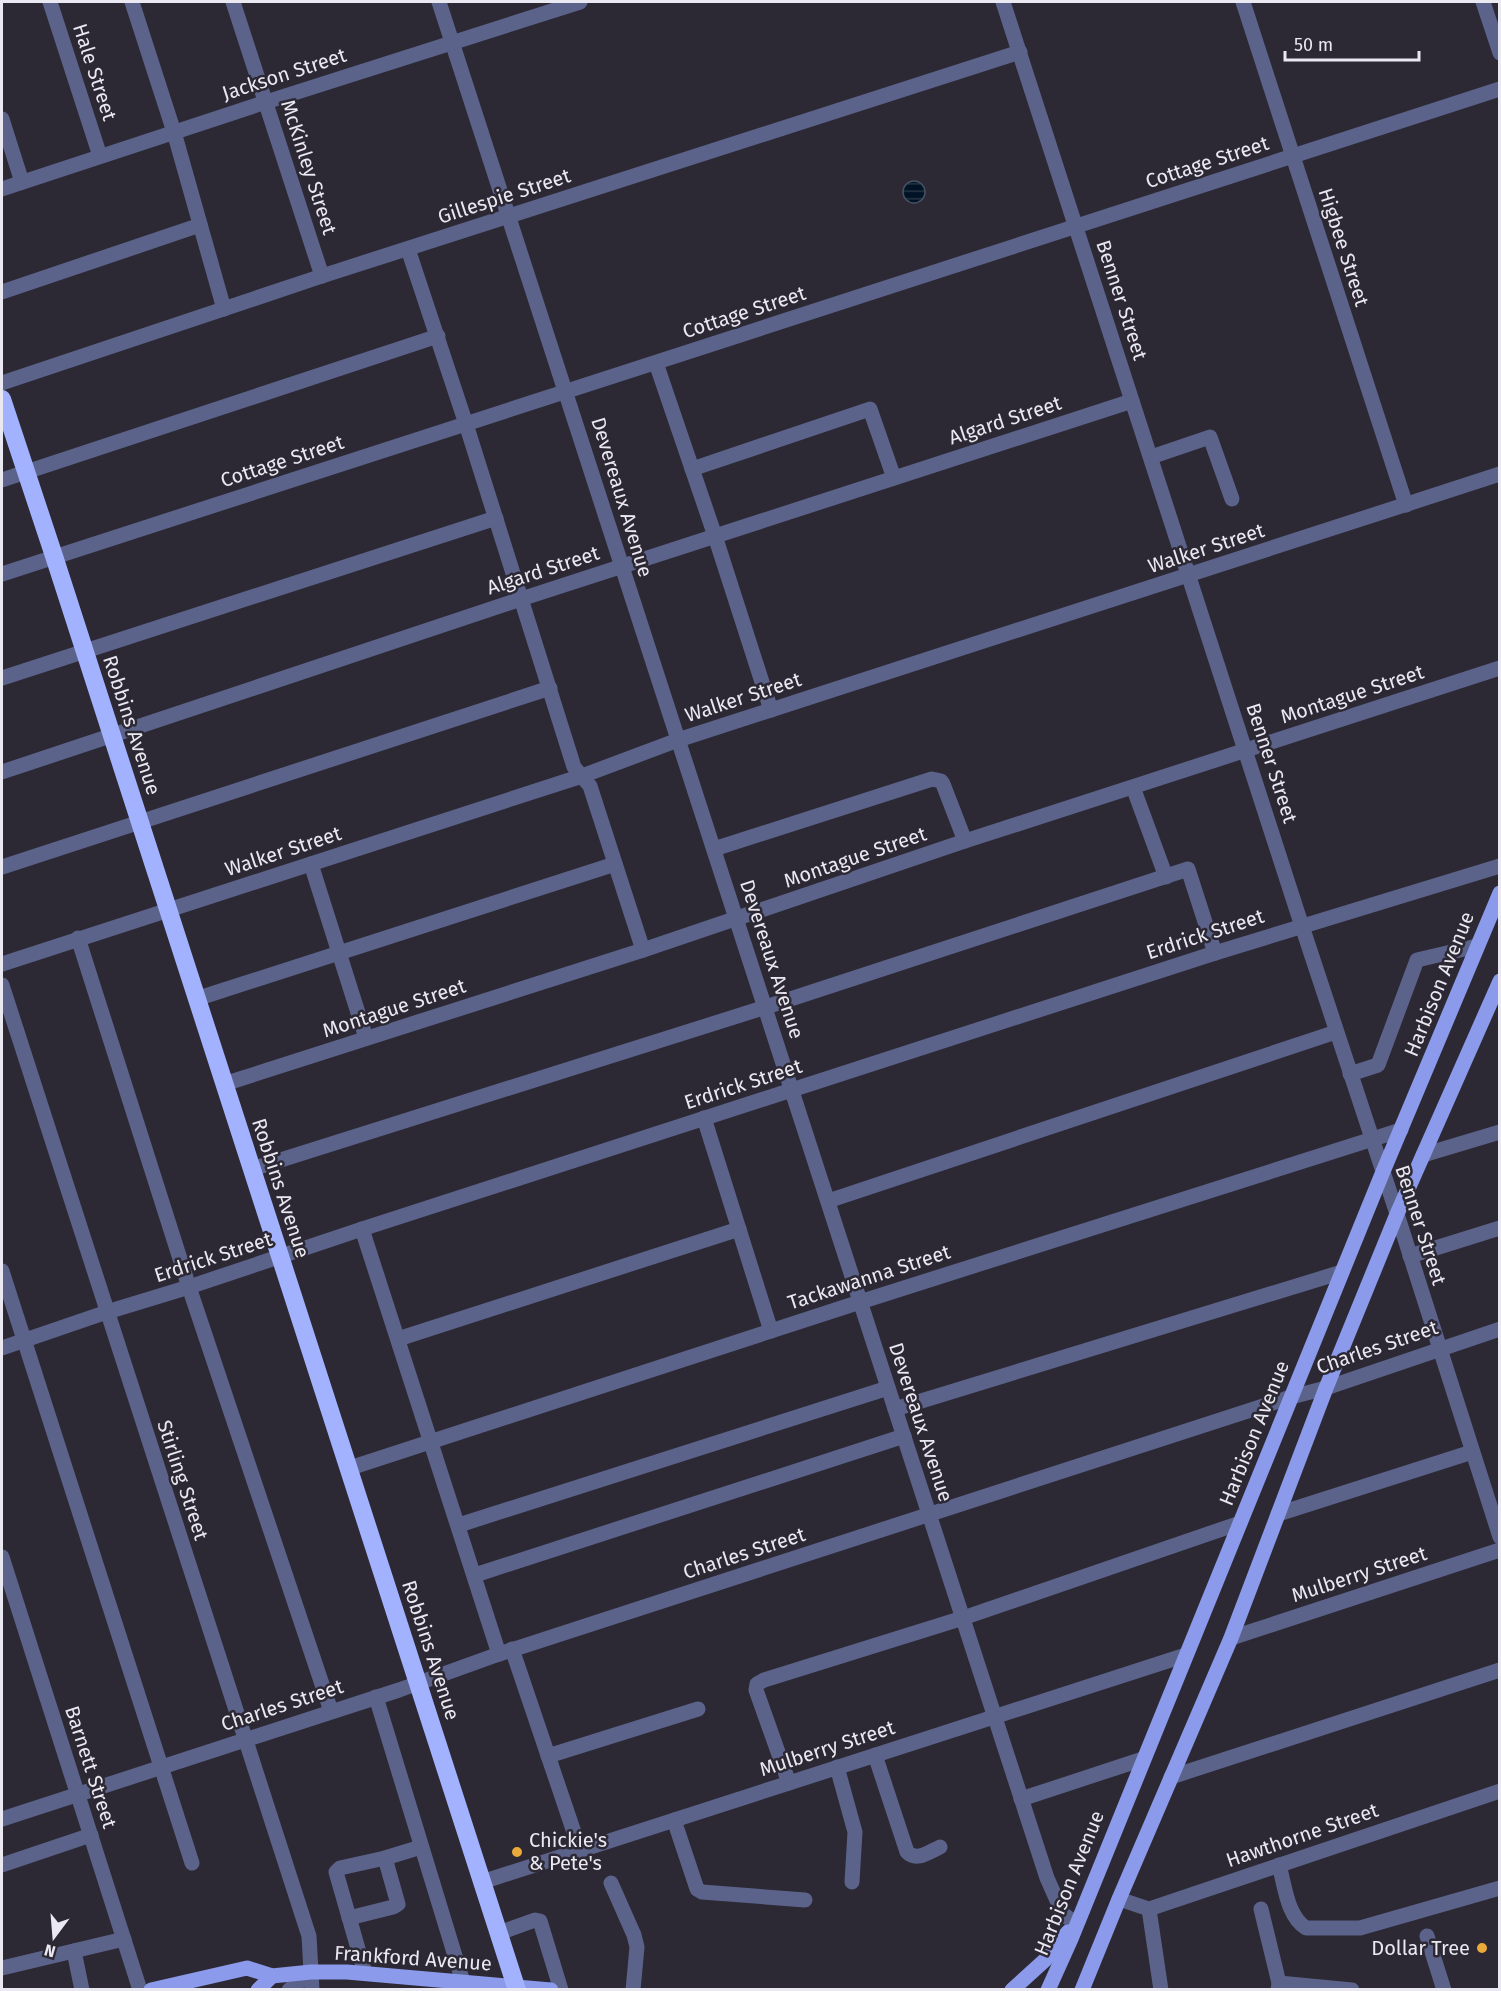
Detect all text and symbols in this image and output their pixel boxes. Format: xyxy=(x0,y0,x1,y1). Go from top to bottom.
street label: Hale Street xyxy=(68,21,122,124)
scale bar xyxy=(1285,24,1418,62)
text: 50 m xyxy=(1294,34,1333,56)
street label: Jackson Street xyxy=(219,42,350,105)
street label: McKinley Street xyxy=(276,97,342,238)
street label: Cottage Street xyxy=(1142,131,1272,193)
street label: Gillespie Street xyxy=(435,163,574,229)
street label: Higbee Street xyxy=(1314,185,1375,310)
street label: Benner Street xyxy=(1091,237,1153,364)
street label: Cottage Street xyxy=(679,281,809,343)
street label: Algard Street xyxy=(946,390,1065,449)
street label: Devereaux Avenue xyxy=(586,414,658,580)
street label: Cottage Street xyxy=(217,430,347,492)
street label: Walker Street xyxy=(1145,518,1268,578)
street label: Algard Street xyxy=(484,540,603,599)
street label: Robbins Avenue xyxy=(98,652,166,798)
street label: Montague Street xyxy=(1277,659,1427,728)
street label: Walker Street xyxy=(682,667,805,727)
street label: Benner Street xyxy=(1241,700,1303,827)
street label: Walker Street xyxy=(222,821,345,881)
street label: Montague Street xyxy=(781,821,930,893)
street label: Devereaux Avenue xyxy=(735,876,809,1042)
street label: Erdrick Street xyxy=(1143,903,1268,964)
street label: Harbison Avenue xyxy=(1399,908,1479,1060)
street label: Montague Street xyxy=(319,973,469,1042)
street label: Erdrick Street xyxy=(681,1053,806,1114)
street label: Robbins Avenue xyxy=(247,1115,315,1261)
street label: Benner Street xyxy=(1390,1162,1452,1289)
street label: Erdrick Street xyxy=(151,1226,276,1287)
street label: Tackawanna Street xyxy=(785,1239,954,1315)
street label: Charles Street xyxy=(1313,1315,1442,1379)
street label: Devereaux Avenue xyxy=(884,1339,958,1505)
street label: Harbison Avenue xyxy=(1214,1357,1294,1509)
street label: Stirling Street xyxy=(152,1417,214,1544)
street label: Charles Street xyxy=(680,1522,809,1584)
street label: Mulberry Street xyxy=(1288,1541,1430,1607)
street label: Robbins Avenue xyxy=(397,1577,465,1723)
street label: Charles Street xyxy=(218,1674,347,1736)
street label: Barnett Street xyxy=(60,1703,122,1832)
street label: Mulberry Street xyxy=(756,1715,898,1781)
street label: Hawthorne Street xyxy=(1223,1797,1382,1872)
street label: Harbison Avenue xyxy=(1029,1807,1109,1959)
place label: Chickie's & Pete's xyxy=(529,1828,607,1875)
marker: Chickie's & Pete's xyxy=(510,1845,524,1859)
north arrow xyxy=(24,1907,84,1967)
place label: Dollar Tree xyxy=(1371,1936,1470,1960)
text: N xyxy=(42,1940,58,1962)
street label: Frankford Avenue xyxy=(333,1941,493,1975)
marker: Dollar Tree xyxy=(1475,1941,1489,1955)

